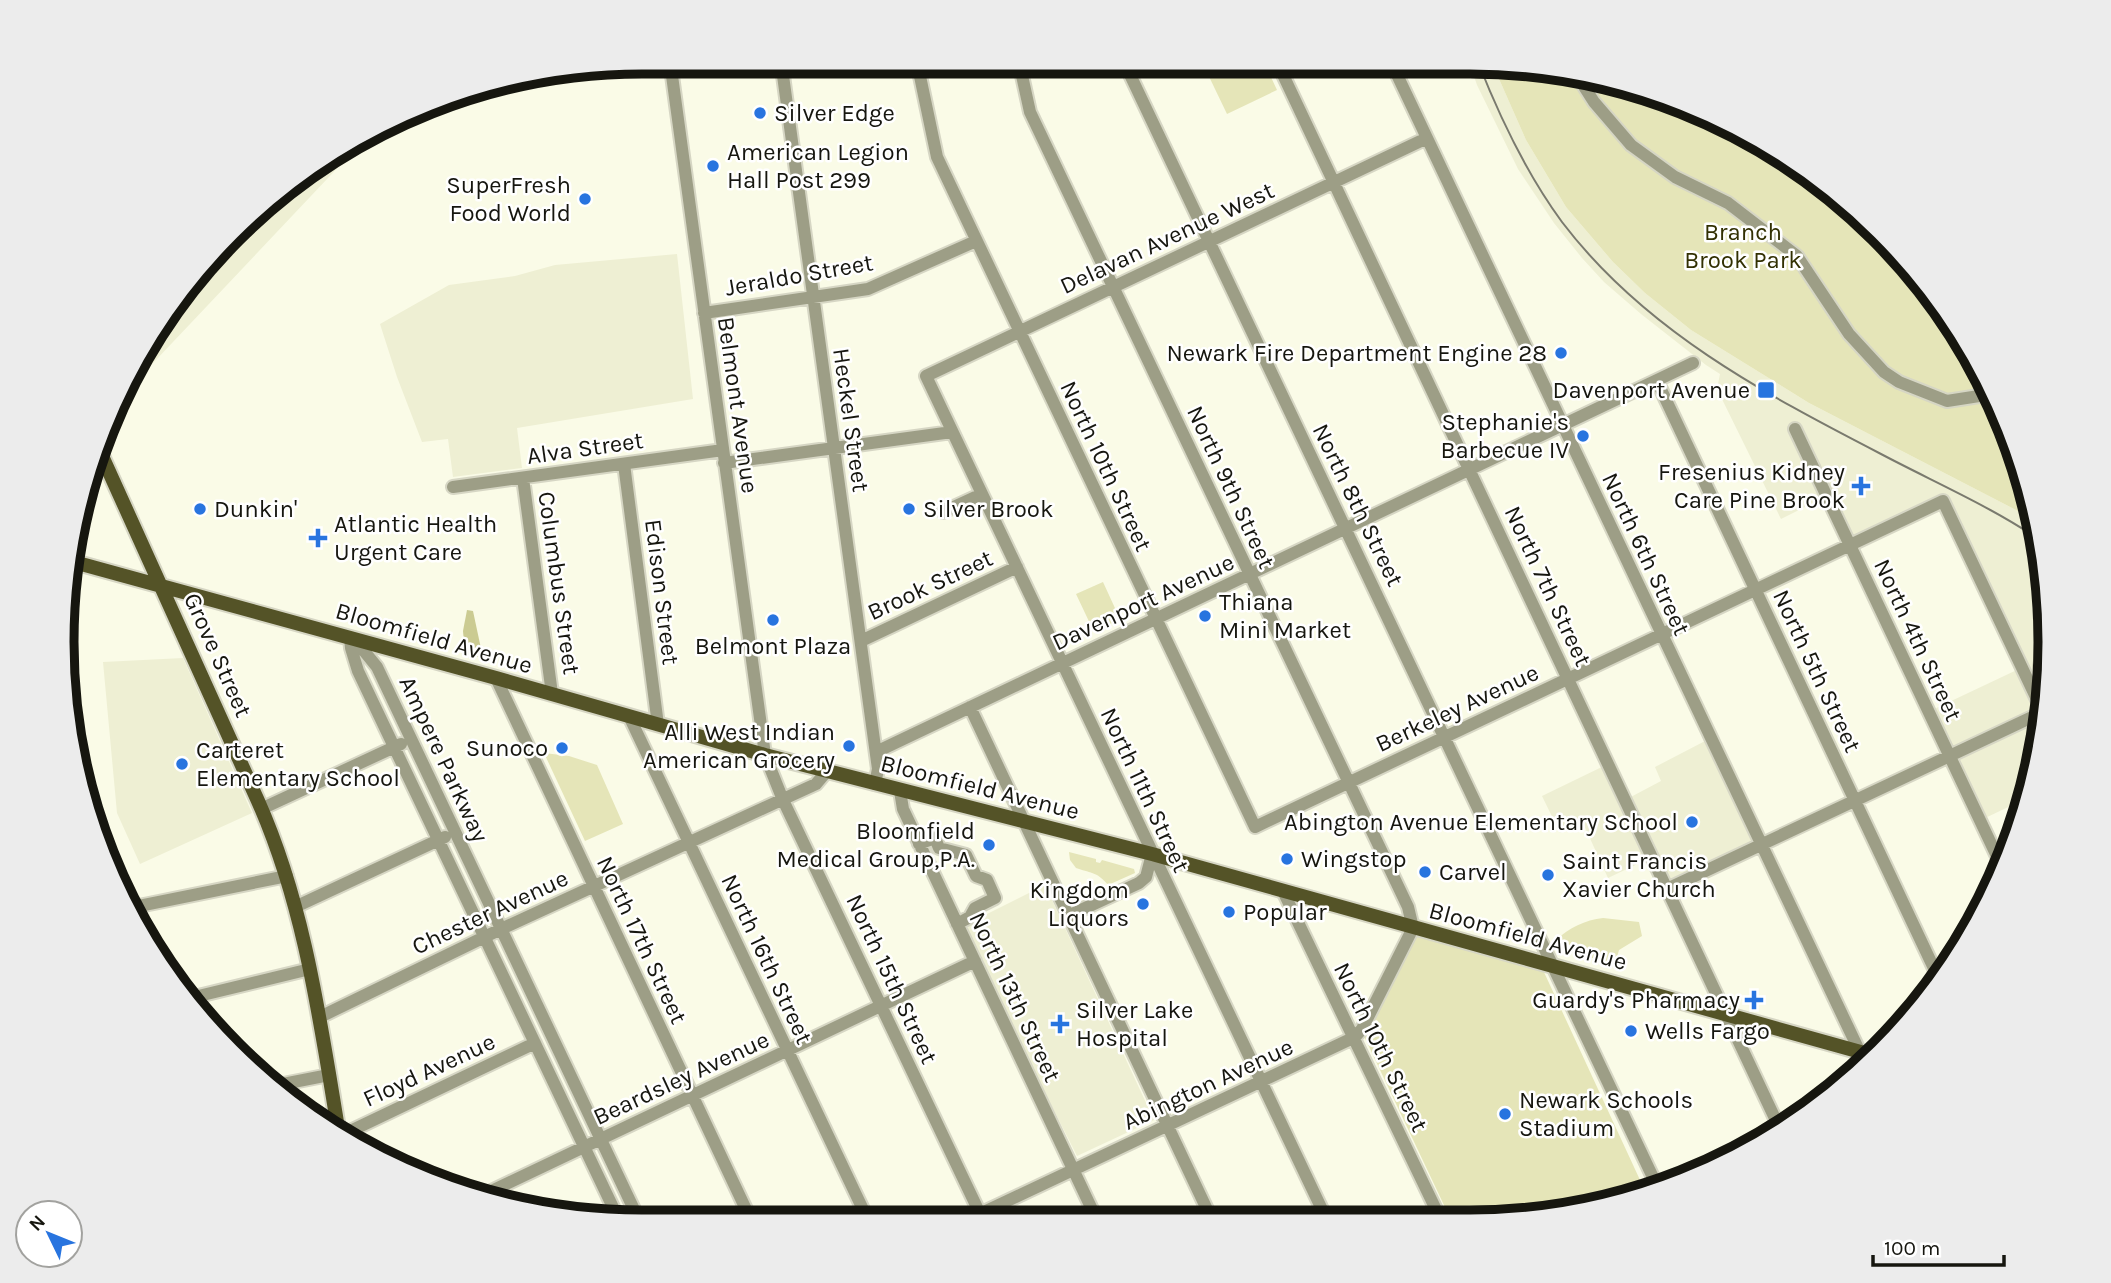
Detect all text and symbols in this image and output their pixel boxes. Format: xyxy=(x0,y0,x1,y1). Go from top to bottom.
place label: Silver Edge xyxy=(774,99,895,127)
marker: Silver Edge xyxy=(752,105,768,121)
place label: American Legion Hall Post 299 xyxy=(727,138,909,194)
marker: American Legion Hall Post 299 xyxy=(705,158,721,174)
place label: SuperFresh Food World xyxy=(446,171,571,227)
street label: Delavan Avenue West xyxy=(1056,176,1278,300)
marker: SuperFresh Food World xyxy=(577,191,593,207)
park label: Branch Brook Park xyxy=(1684,218,1802,274)
street label: Jeraldo Street xyxy=(723,248,875,302)
street label: Belmont Avenue xyxy=(712,315,764,495)
place label: Newark Fire Department Engine 28 xyxy=(1166,339,1547,367)
marker: Newark Fire Department Engine 28 xyxy=(1553,345,1569,361)
street label: Heckel Street xyxy=(827,346,875,494)
street label: North 10th Street xyxy=(1054,376,1158,556)
place label: Davenport Avenue xyxy=(1553,376,1750,404)
marker: Davenport Avenue xyxy=(1756,380,1776,400)
street label: North 9th Street xyxy=(1181,401,1281,573)
place label: Stephanie's Barbecue IV xyxy=(1440,408,1569,464)
street label: North 8th Street xyxy=(1307,419,1409,591)
street label: Alva Street xyxy=(525,426,645,470)
marker: Stephanie's Barbecue IV xyxy=(1575,428,1591,444)
place label: Fresenius Kidney Care Pine Brook xyxy=(1658,458,1845,514)
street label: North 6th Street xyxy=(1596,468,1696,640)
marker: Fresenius Kidney Care Pine Brook xyxy=(1851,476,1871,496)
street label: Columbus Street xyxy=(532,490,586,676)
place label: Dunkin' xyxy=(214,495,297,523)
place label: Silver Brook xyxy=(923,495,1054,523)
marker: Dunkin' xyxy=(192,501,208,517)
marker: Silver Brook xyxy=(901,501,917,517)
street label: North 7th Street xyxy=(1499,501,1597,671)
place label: Atlantic Health Urgent Care xyxy=(334,510,497,566)
street label: Edison Street xyxy=(639,518,685,666)
marker: Atlantic Health Urgent Care xyxy=(308,528,328,548)
street label: Brook Street xyxy=(863,544,997,626)
street label: Davenport Avenue xyxy=(1048,548,1238,656)
street label: North 4th Street xyxy=(1868,554,1968,726)
street label: North 5th Street xyxy=(1767,585,1867,757)
street label: Grove Street xyxy=(178,588,258,722)
place label: Thiana Mini Market xyxy=(1219,588,1351,644)
street label: Bloomfield Avenue xyxy=(332,596,536,680)
marker: Thiana Mini Market xyxy=(1197,608,1213,624)
marker: Belmont Plaza xyxy=(765,612,781,628)
place label: Belmont Plaza xyxy=(695,632,851,660)
street label: Berkeley Avenue xyxy=(1371,658,1543,758)
street label: Ampere Parkway xyxy=(393,672,495,846)
street label: North 11th Street xyxy=(1095,703,1195,877)
place label: Alli West Indian American Grocery xyxy=(643,718,835,774)
place label: Sunoco xyxy=(466,734,548,762)
place label: Carteret Elementary School xyxy=(196,736,400,792)
marker: Alli West Indian American Grocery xyxy=(841,738,857,754)
marker: Sunoco xyxy=(554,740,570,756)
street label: Bloomfield Avenue xyxy=(878,749,1082,825)
marker: Carteret Elementary School xyxy=(174,756,190,772)
place label: Abington Avenue Elementary School xyxy=(1284,808,1678,836)
marker: Abington Avenue Elementary School xyxy=(1684,814,1700,830)
place label: Bloomfield Medical Group,P.A. xyxy=(776,817,975,873)
marker: Bloomfield Medical Group,P.A. xyxy=(981,837,997,853)
place label: Wingstop xyxy=(1301,845,1406,873)
place label: Saint Francis Xavier Church xyxy=(1562,847,1716,903)
marker: Wingstop xyxy=(1279,851,1295,867)
street label: North 17th Street xyxy=(591,852,693,1028)
place label: Carvel xyxy=(1439,858,1507,886)
street label: Chester Avenue xyxy=(408,864,572,960)
marker: Carvel xyxy=(1417,864,1433,880)
marker: Saint Francis Xavier Church xyxy=(1540,867,1556,883)
street label: North 16th Street xyxy=(715,870,819,1048)
place label: Kingdom Liquors xyxy=(1029,876,1129,932)
street label: North 15th Street xyxy=(840,890,944,1068)
marker: Kingdom Liquors xyxy=(1135,896,1151,912)
street label: Bloomfield Avenue xyxy=(1426,896,1630,976)
place label: Popular xyxy=(1243,898,1327,926)
marker: Popular xyxy=(1221,904,1237,920)
street label: North 13th Street xyxy=(963,907,1067,1087)
street label: North 10th Street xyxy=(1328,958,1434,1136)
place label: Guardy's Pharmacy xyxy=(1532,986,1740,1014)
marker: Guardy's Pharmacy xyxy=(1746,992,1762,1008)
place label: Silver Lake Hospital xyxy=(1076,996,1193,1052)
marker: Silver Lake Hospital xyxy=(1050,1014,1070,1034)
place label: Wells Fargo xyxy=(1645,1017,1770,1045)
marker: Wells Fargo xyxy=(1623,1023,1639,1039)
street label: Beardsley Avenue xyxy=(589,1025,773,1131)
street label: Floyd Avenue xyxy=(359,1027,499,1113)
street label: Abington Avenue xyxy=(1118,1032,1298,1136)
place label: Newark Schools Stadium xyxy=(1519,1086,1693,1142)
marker: Newark Schools Stadium xyxy=(1497,1106,1513,1122)
north arrow xyxy=(14,1199,84,1269)
text: N xyxy=(25,1211,50,1236)
scale bar xyxy=(1873,1224,2004,1268)
text: 100 m xyxy=(1884,1236,1941,1260)

